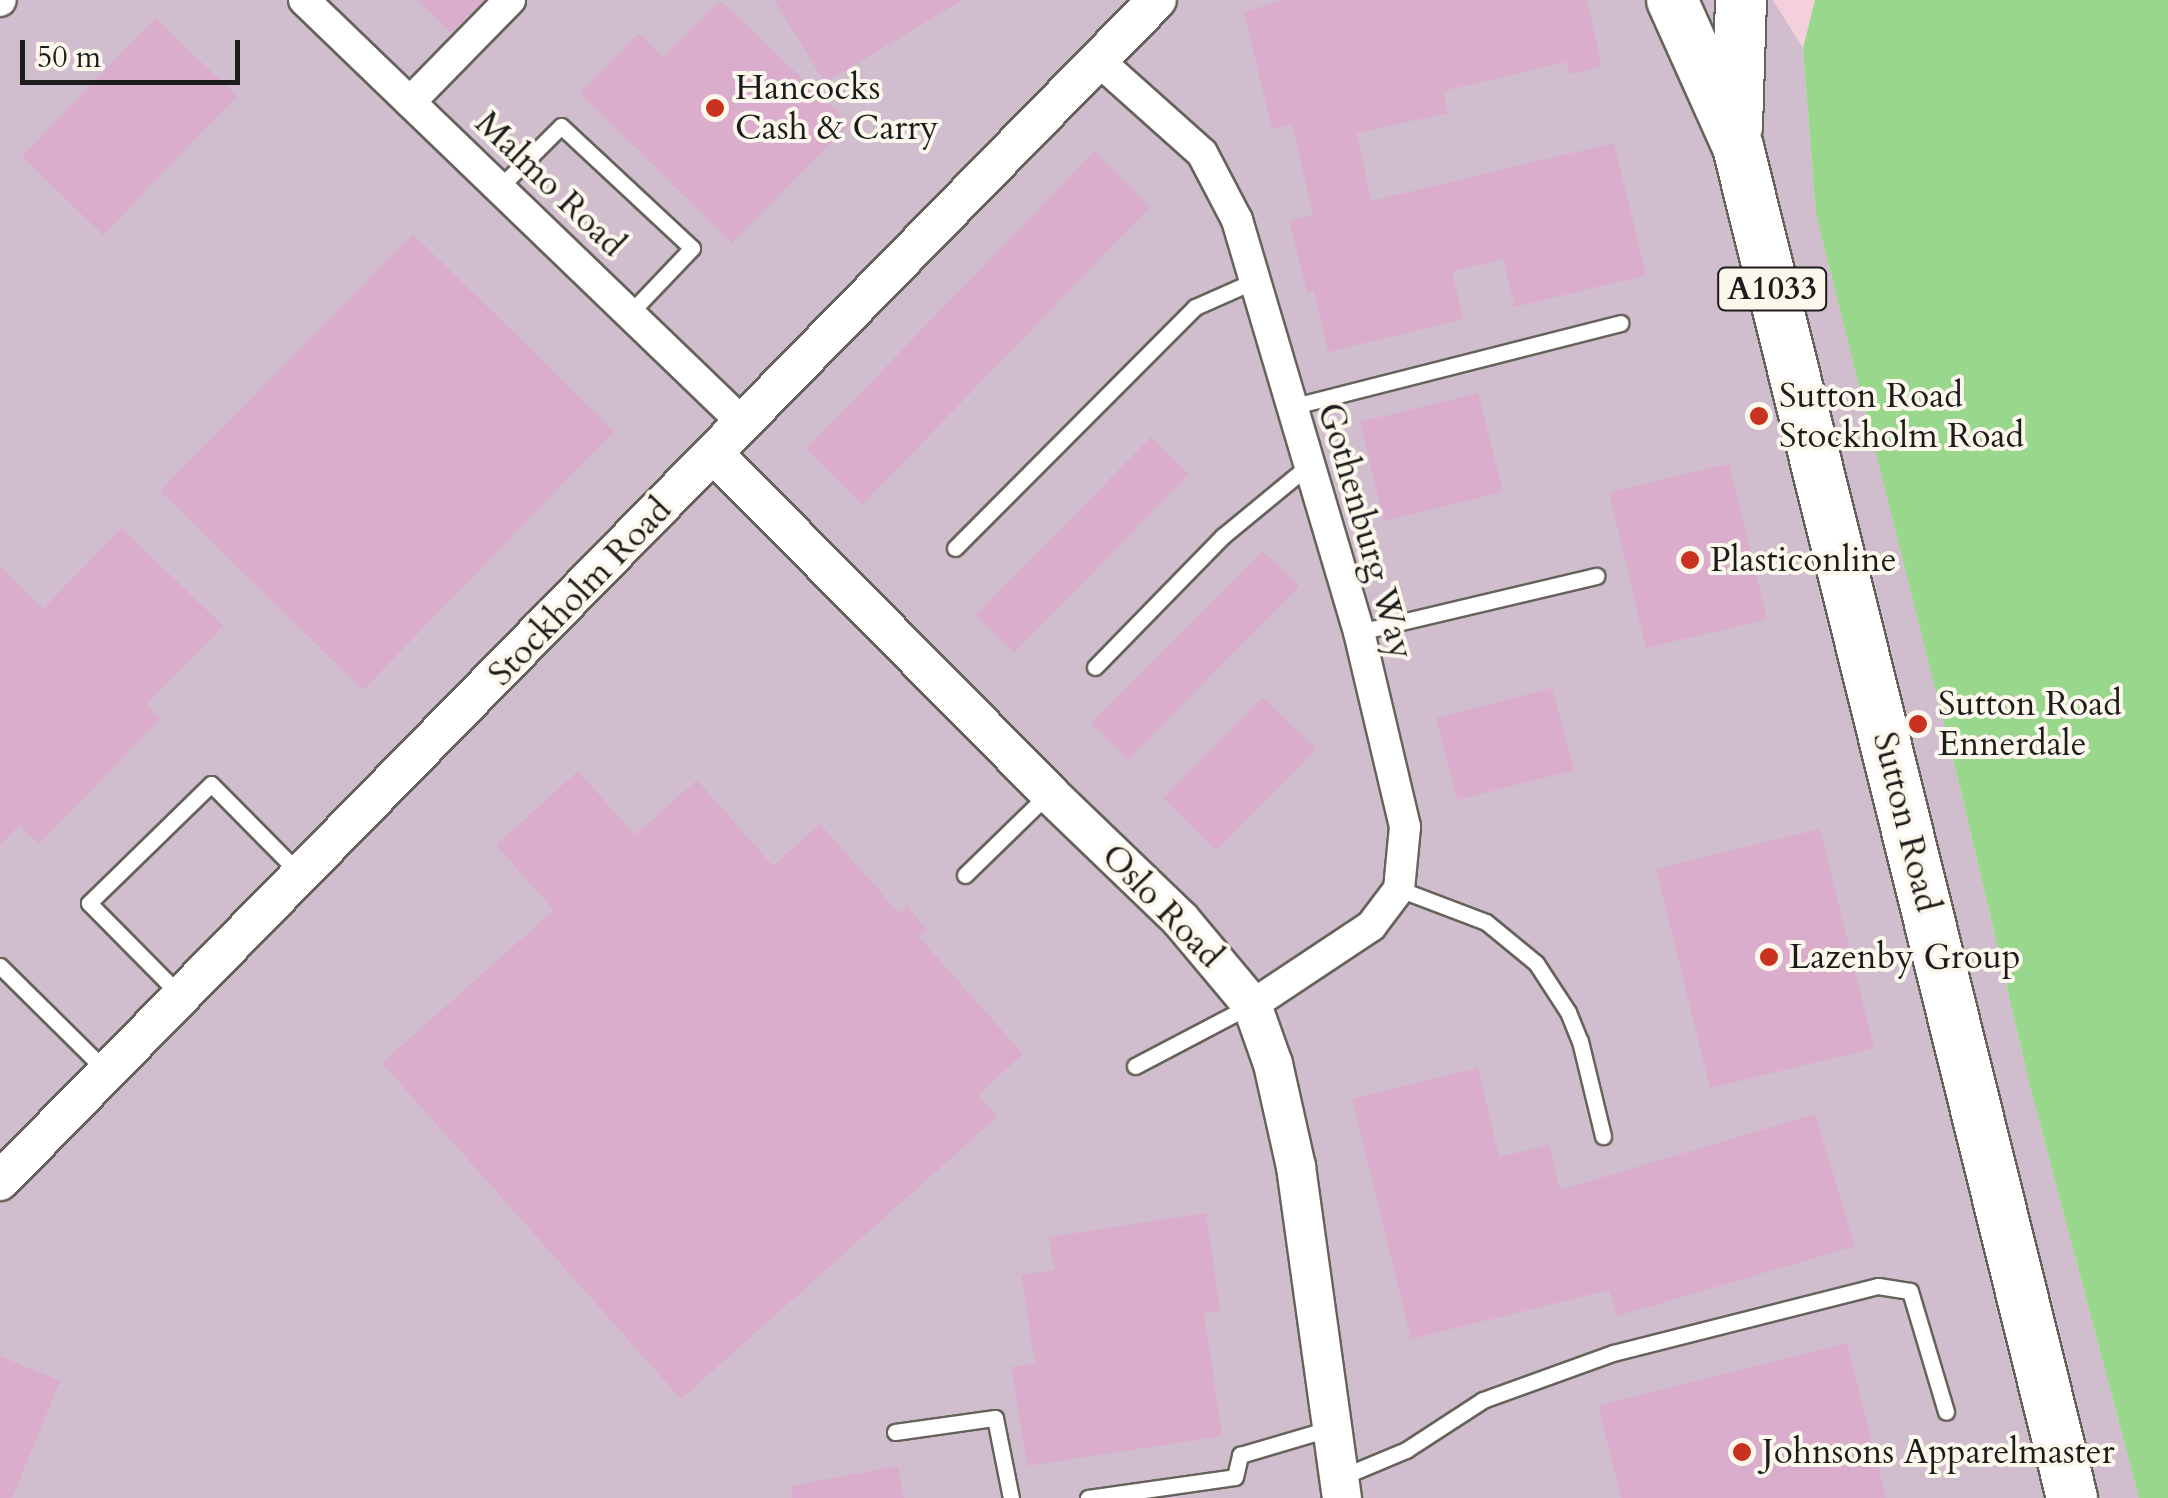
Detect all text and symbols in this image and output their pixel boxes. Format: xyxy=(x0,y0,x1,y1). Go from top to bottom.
scale bar xyxy=(25,20,245,82)
text: 50 m xyxy=(37,37,101,78)
place label: Hancocks Cash & Carry xyxy=(735,67,939,149)
marker: Hancocks Cash & Carry xyxy=(704,97,726,119)
street label: Malmo Road xyxy=(466,102,634,266)
road number: A1033 xyxy=(1717,262,1827,316)
place label: Sutton Road Stockholm Road xyxy=(1779,375,2024,457)
street label: Gothenburg Way xyxy=(1309,398,1423,664)
marker: Sutton Road Stockholm Road xyxy=(1748,405,1770,427)
street label: Stockholm Road xyxy=(480,489,680,695)
place label: Plasticonline xyxy=(1710,539,1897,581)
marker: Plasticonline xyxy=(1679,549,1701,571)
place label: Sutton Road Ennerdale xyxy=(1938,683,2122,765)
marker: Sutton Road Ennerdale xyxy=(1907,713,1929,735)
street label: Sutton Road xyxy=(1863,728,1949,916)
street label: Oslo Road xyxy=(1093,835,1231,977)
place label: Lazenby Group xyxy=(1789,936,2021,978)
marker: Lazenby Group xyxy=(1758,946,1780,968)
place label: Johnsons Apparelmaster xyxy=(1762,1431,2114,1473)
marker: Johnsons Apparelmaster xyxy=(1731,1441,1753,1463)

